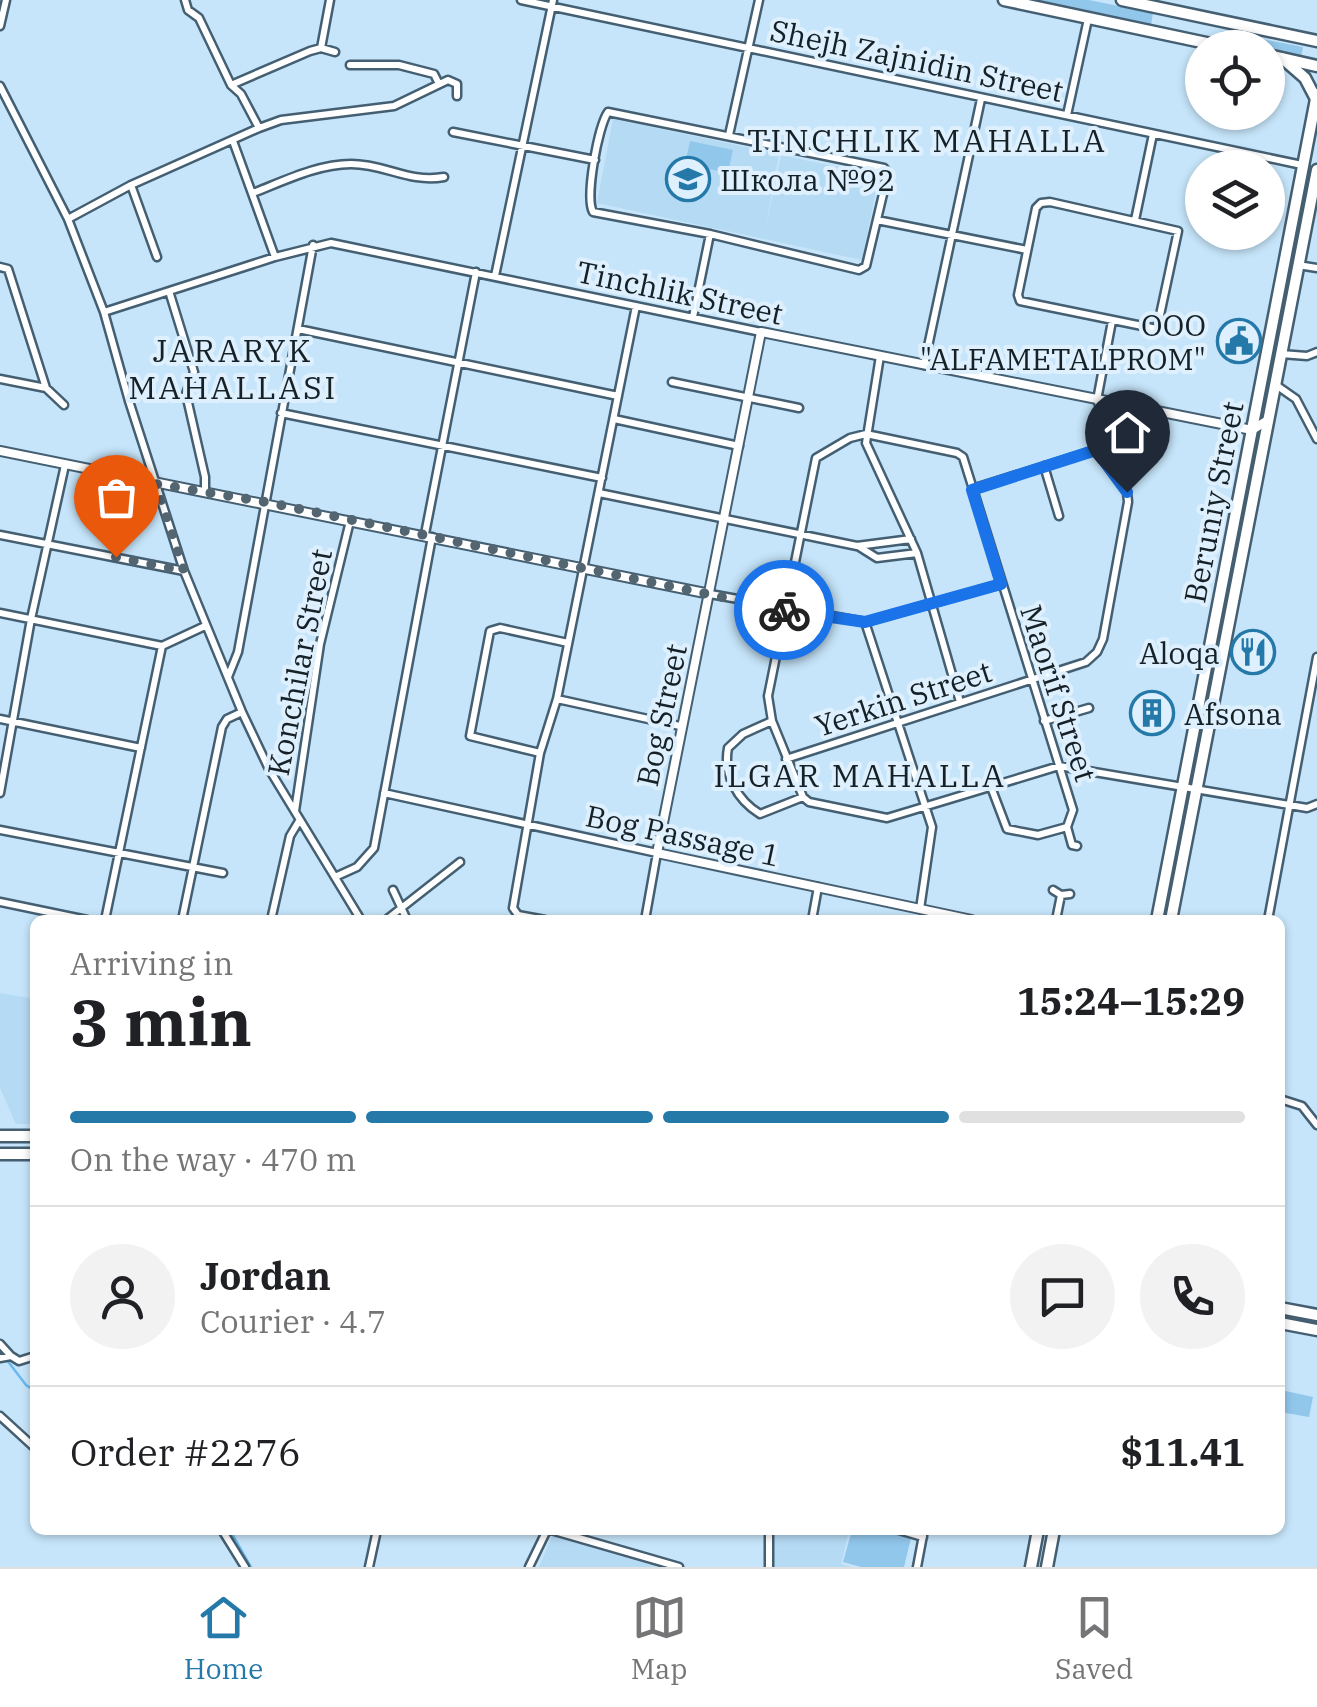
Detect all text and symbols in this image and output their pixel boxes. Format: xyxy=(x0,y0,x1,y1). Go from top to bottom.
street label: Shejh Zajnidin Street xyxy=(767,10,1067,110)
map controls xyxy=(1185,30,1285,250)
button: locate xyxy=(1185,30,1285,130)
district label: TINCHLIK MAHALLA xyxy=(747,119,1107,161)
button: layers xyxy=(1185,150,1285,250)
school or university icon: Школа №92 xyxy=(665,156,711,202)
place label: Школа №92 xyxy=(720,160,895,199)
street label: Tinchlik Street xyxy=(573,251,787,333)
place label: OOO "ALFAMETALPROM" xyxy=(920,305,1206,378)
public building icon: OOO "ALFAMETALPROM" xyxy=(1216,318,1262,364)
district label: JARARYK MAHALLASI xyxy=(128,329,338,408)
pin xyxy=(1085,390,1170,493)
street label: Beruniy Street xyxy=(1174,398,1252,606)
icon: home xyxy=(1100,405,1155,460)
pin xyxy=(74,455,159,558)
icon: bag xyxy=(89,470,144,525)
street label: Konchilar Street xyxy=(258,545,340,779)
courier xyxy=(734,560,834,660)
icon: bike xyxy=(757,583,812,638)
street label: Maorif Street xyxy=(1012,600,1106,786)
restaurant icon: Aloqa xyxy=(1230,629,1276,675)
place label: Aloqa xyxy=(1139,633,1220,672)
street label: Bog Street xyxy=(627,640,695,790)
street label: Yerkin Street xyxy=(810,651,996,745)
building icon: Afsona xyxy=(1129,690,1175,736)
place label: Afsona xyxy=(1184,694,1282,733)
district label: ILGAR MAHALLA xyxy=(713,754,1007,796)
street label: Bog Passage 1 xyxy=(582,795,784,875)
text: Arriving in xyxy=(70,942,233,984)
text: 15:24–15:29 xyxy=(1017,976,1245,1025)
text: 3 min xyxy=(70,979,252,1064)
text: On the way · 470 m xyxy=(70,1138,356,1180)
button: person xyxy=(70,1244,175,1349)
button: chat xyxy=(1010,1244,1115,1349)
button: phone xyxy=(1140,1244,1245,1349)
text: Jordan xyxy=(200,1251,331,1300)
text: Courier · 4.7 xyxy=(200,1300,386,1342)
text: Order #2276 xyxy=(70,1427,301,1476)
text: $11.41 xyxy=(1120,1427,1245,1476)
tab: Home xyxy=(184,1590,263,1687)
tab: Map xyxy=(631,1590,688,1687)
tab: Saved xyxy=(1055,1590,1133,1687)

